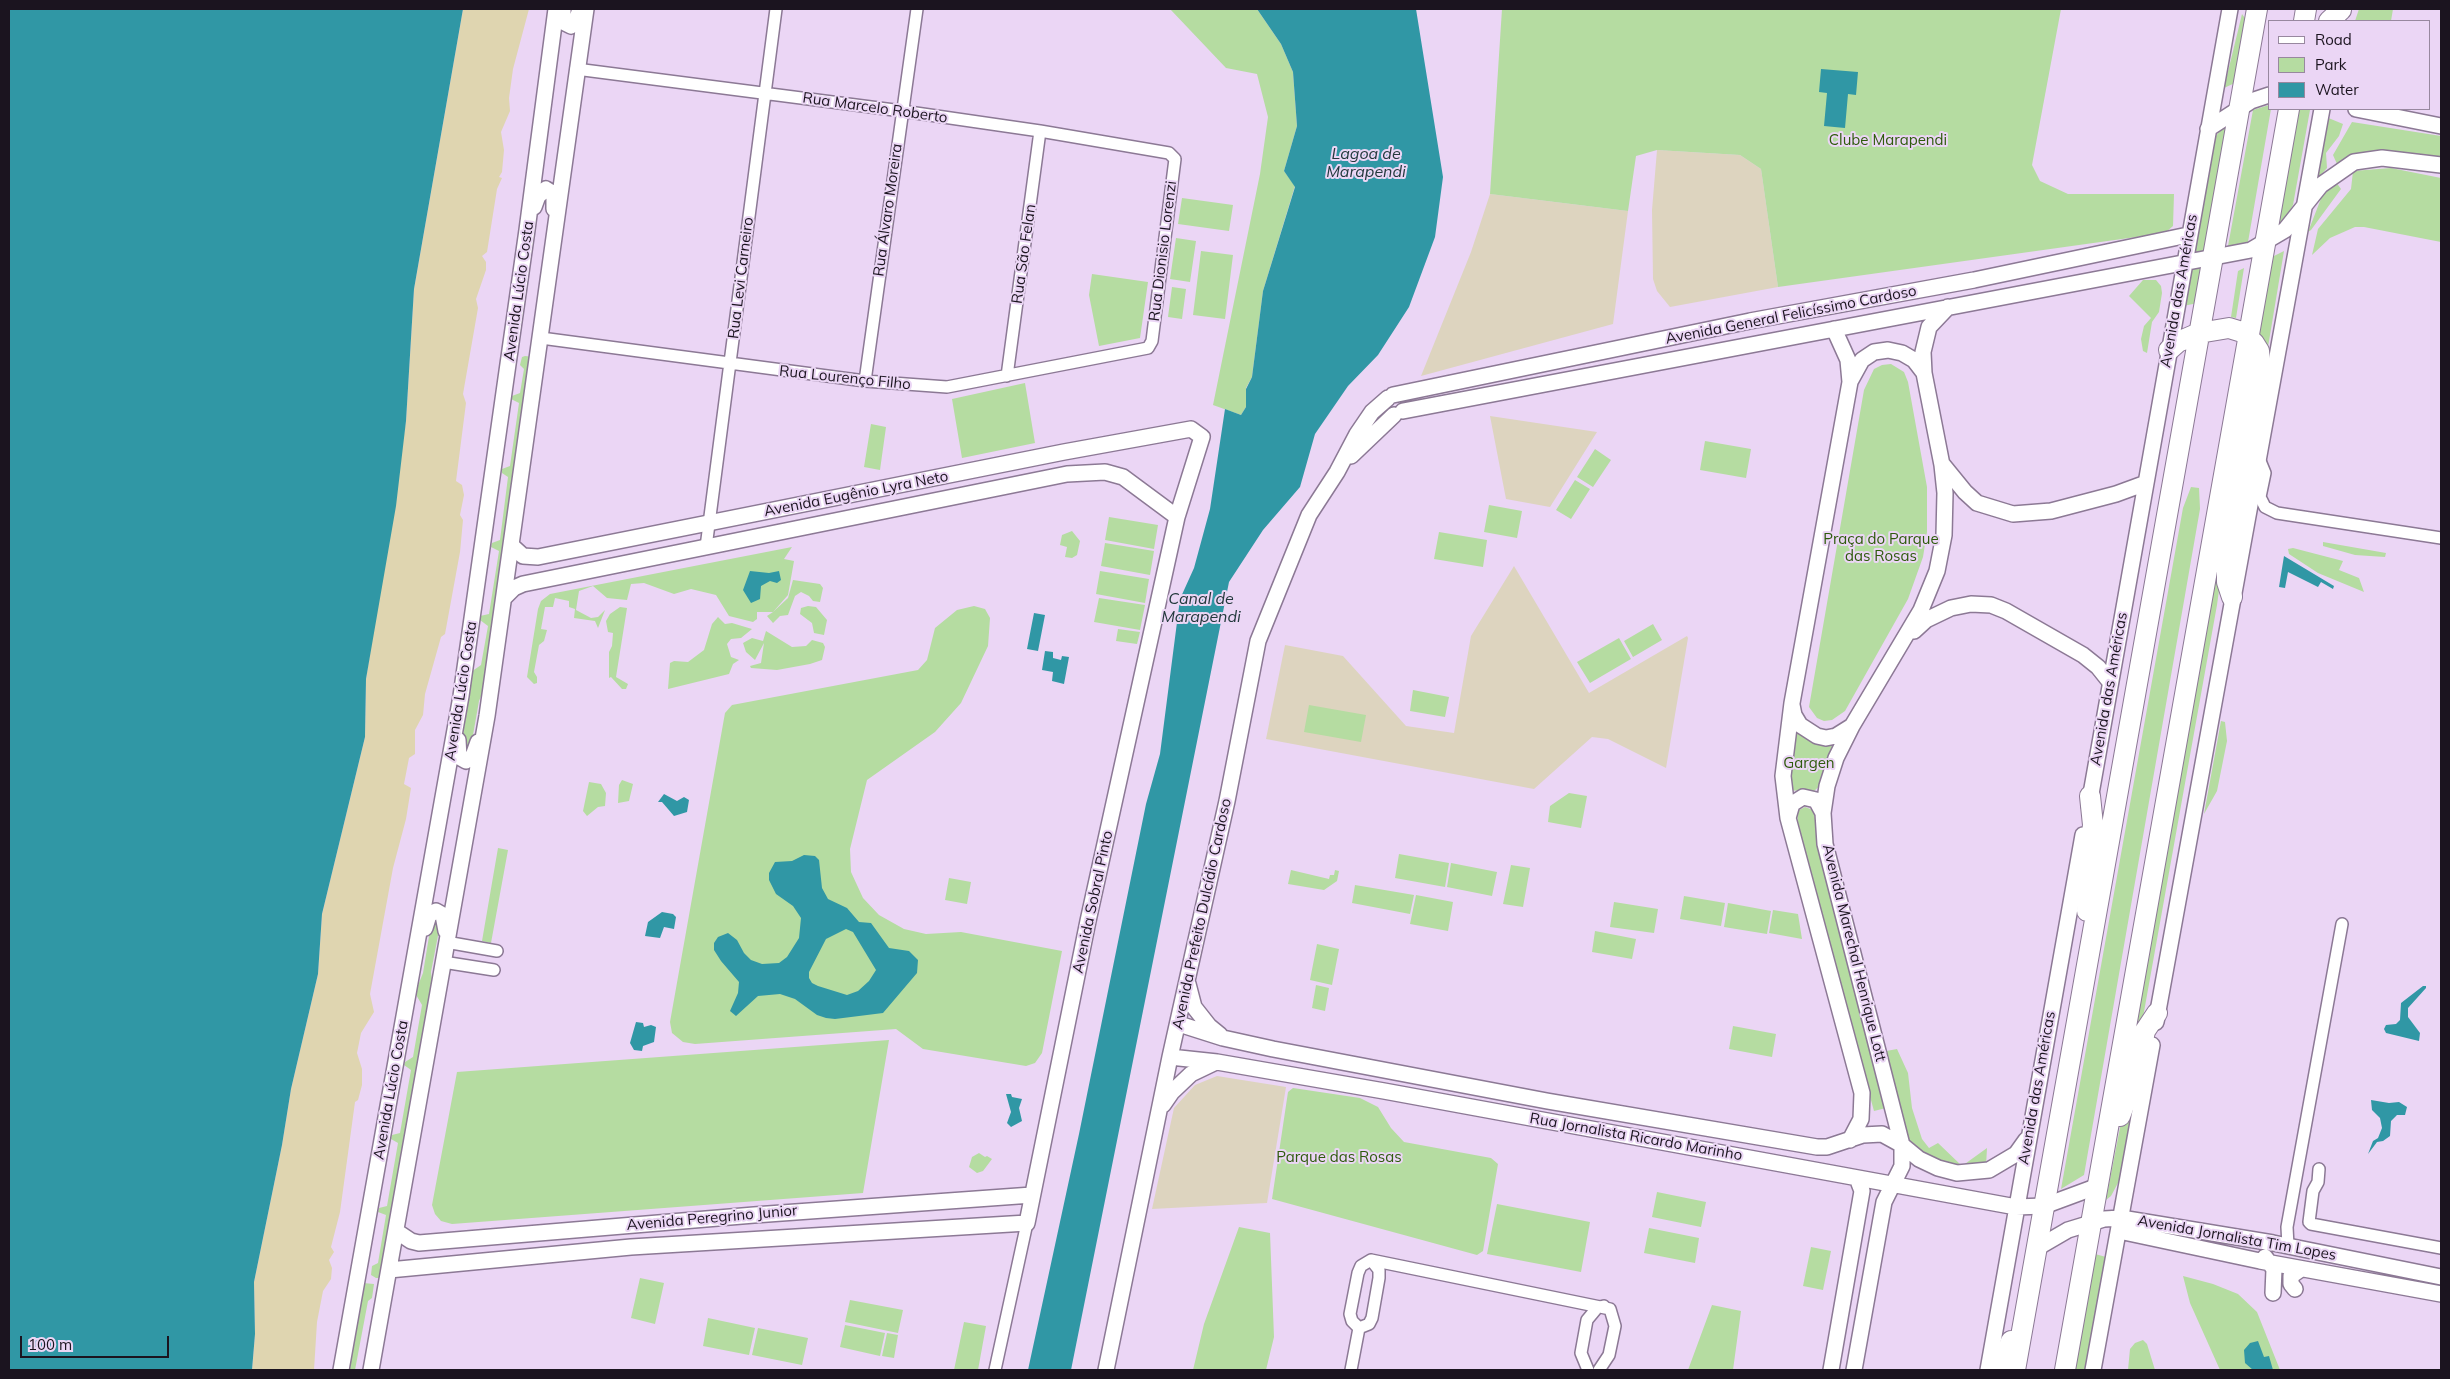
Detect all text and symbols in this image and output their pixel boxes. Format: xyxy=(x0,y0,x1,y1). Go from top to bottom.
legend xyxy=(2268,20,2430,110)
text: Road xyxy=(2315,30,2352,49)
text: Park xyxy=(2315,55,2347,74)
text: Water xyxy=(2315,80,2359,99)
street label: Rua Marcelo Roberto xyxy=(801,89,949,127)
park label: Clube Marapendi xyxy=(1829,131,1947,149)
street label: Rua Álvaro Moreira xyxy=(870,142,906,278)
water label: Lagoa de Marapendi xyxy=(1326,144,1406,182)
street label: Rua Dionisio Lorenzi xyxy=(1145,180,1181,322)
street label: Rua São Felan xyxy=(1008,203,1040,305)
street label: Avenida das Américas xyxy=(2157,213,2201,369)
street label: Rua Levi Carneiro xyxy=(725,216,757,340)
street label: Avenida Lúcio Costa xyxy=(500,220,538,362)
street label: Avenida General Felicíssimo Cardoso xyxy=(1664,282,1918,348)
street label: Rua Lourenço Filho xyxy=(778,362,912,394)
street label: Avenida Eugênio Lyra Neto xyxy=(762,467,950,521)
park label: Praça do Parque das Rosas xyxy=(1823,530,1939,565)
water label: Canal de Marapendi xyxy=(1161,589,1241,627)
street label: Avenida das Américas xyxy=(2087,611,2131,767)
street label: Avenida Lúcio Costa xyxy=(441,620,481,762)
park label: Gargen xyxy=(1783,754,1835,772)
street label: Avenida Prefeito Dulcídio Cardoso xyxy=(1169,797,1235,1031)
street label: Avenida Sobral Pinto xyxy=(1069,829,1117,975)
street label: Avenida Marechal Henrique Lott xyxy=(1818,843,1890,1063)
street label: Avenida das Américas xyxy=(2015,1010,2059,1166)
street label: Avenida Lúcio Costa xyxy=(370,1019,412,1161)
street label: Rua Jornalista Ricardo Marinho xyxy=(1528,1109,1744,1165)
park label: Parque das Rosas xyxy=(1276,1148,1402,1166)
street label: Avenida Peregrino Junior xyxy=(626,1202,798,1234)
street label: Avenida Jornalista Tim Lopes xyxy=(2136,1212,2338,1264)
scale bar xyxy=(22,1326,171,1358)
text: 100 m xyxy=(28,1335,72,1354)

